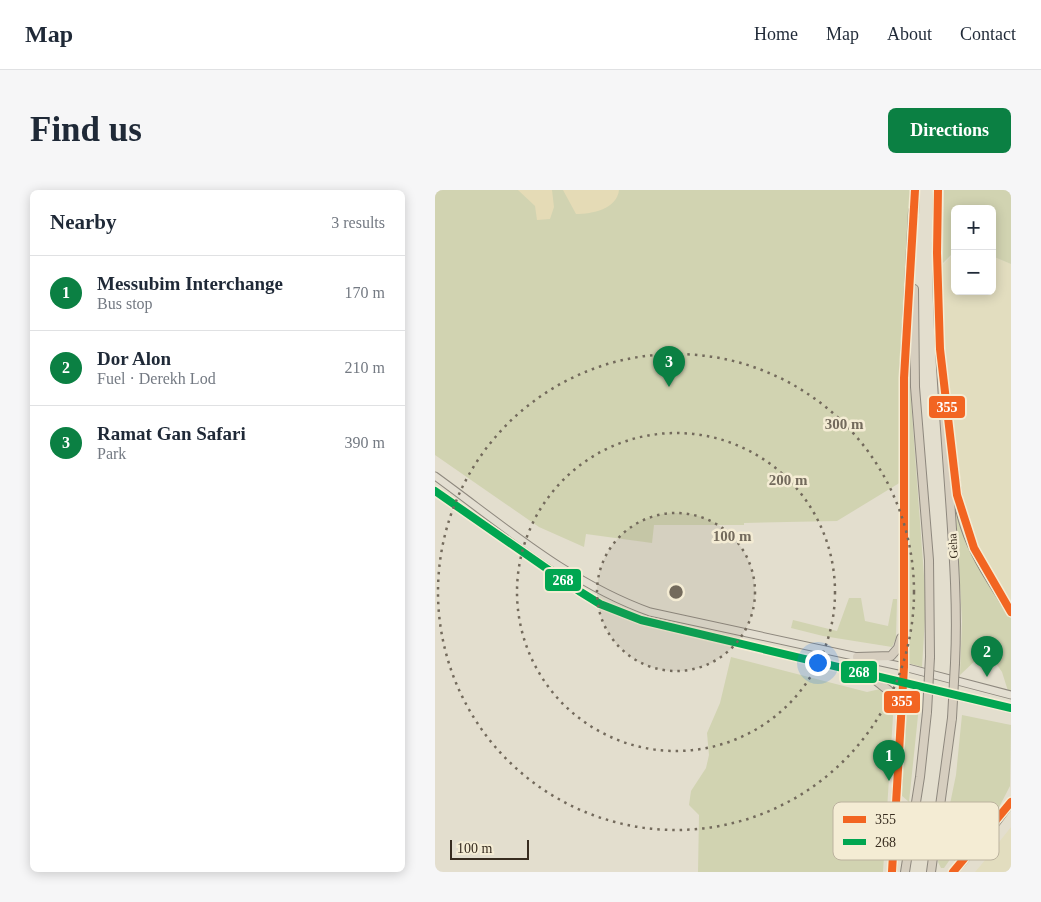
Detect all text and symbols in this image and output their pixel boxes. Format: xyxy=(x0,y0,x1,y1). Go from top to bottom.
text: Map xyxy=(25,21,73,47)
text: Home xyxy=(754,24,798,44)
text: Map xyxy=(826,24,859,44)
text: About xyxy=(887,24,932,44)
text: Contact xyxy=(960,24,1016,44)
button: Directions xyxy=(888,108,1011,153)
text: Find us xyxy=(30,110,142,149)
map controls xyxy=(951,205,996,295)
button: + xyxy=(951,205,996,250)
text: Nearby xyxy=(50,210,117,234)
text: 3 results xyxy=(331,214,385,231)
button: − xyxy=(951,250,996,295)
text: Messubim Interchange xyxy=(97,273,283,294)
text: 1 xyxy=(62,284,70,301)
text: 170 m xyxy=(345,284,385,301)
text: Bus stop xyxy=(97,295,153,312)
pin: 3 xyxy=(653,346,685,387)
text: Dor Alon xyxy=(97,348,171,369)
text: 2 xyxy=(62,359,70,376)
text: 210 m xyxy=(345,359,385,376)
text: Fuel · Derekh Lod xyxy=(97,370,216,387)
line badge: 355 xyxy=(928,395,966,419)
text: 355 xyxy=(937,400,958,415)
text: 300 m xyxy=(825,416,864,432)
text: Ramat Gan Safari xyxy=(97,423,246,444)
text: 3 xyxy=(62,434,70,451)
text: 390 m xyxy=(345,434,385,451)
text: Park xyxy=(97,445,126,462)
text: 200 m xyxy=(769,472,808,488)
text: 100 m xyxy=(713,528,752,544)
street label: Geha xyxy=(945,532,961,559)
line badge: 268 xyxy=(544,568,582,592)
text: 268 xyxy=(553,573,574,588)
centre of rings xyxy=(667,583,685,601)
pin: 2 xyxy=(971,636,1003,677)
your location xyxy=(805,650,831,676)
line badge: 268 xyxy=(840,660,878,684)
text: 268 xyxy=(849,665,870,680)
line badge: 355 xyxy=(883,690,921,714)
text: 355 xyxy=(892,694,913,709)
pin: 1 xyxy=(873,740,905,781)
legend xyxy=(833,802,999,860)
text: 355 xyxy=(875,812,896,827)
text: 268 xyxy=(875,835,896,850)
scale bar xyxy=(450,837,529,860)
text: 100 m xyxy=(457,841,492,856)

